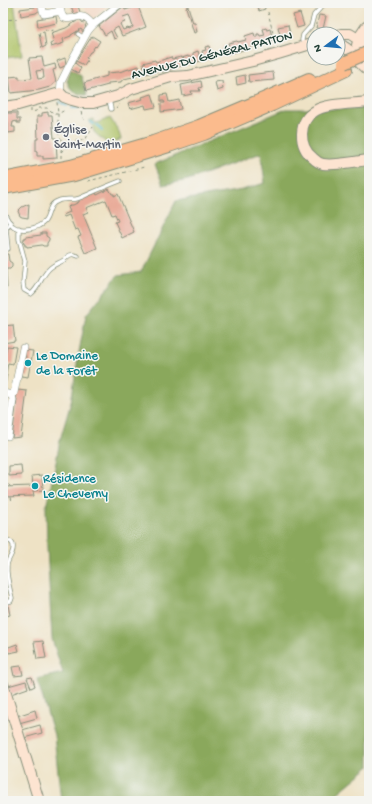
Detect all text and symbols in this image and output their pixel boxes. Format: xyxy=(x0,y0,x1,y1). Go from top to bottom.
north arrow xyxy=(306,26,346,66)
street label: AVENUE DU GÉNÉRAL PATTON xyxy=(130,28,294,83)
text: N xyxy=(312,43,325,53)
place label: Église Saint-Martin xyxy=(54,122,122,153)
marker: Église Saint-Martin xyxy=(41,132,51,142)
place label: Le Domaine de la Forêt xyxy=(36,349,98,379)
marker: Le Domaine de la Forêt xyxy=(23,358,33,368)
place label: Résidence Le Cheverny xyxy=(43,472,109,502)
marker: Résidence Le Cheverny xyxy=(30,481,40,491)

